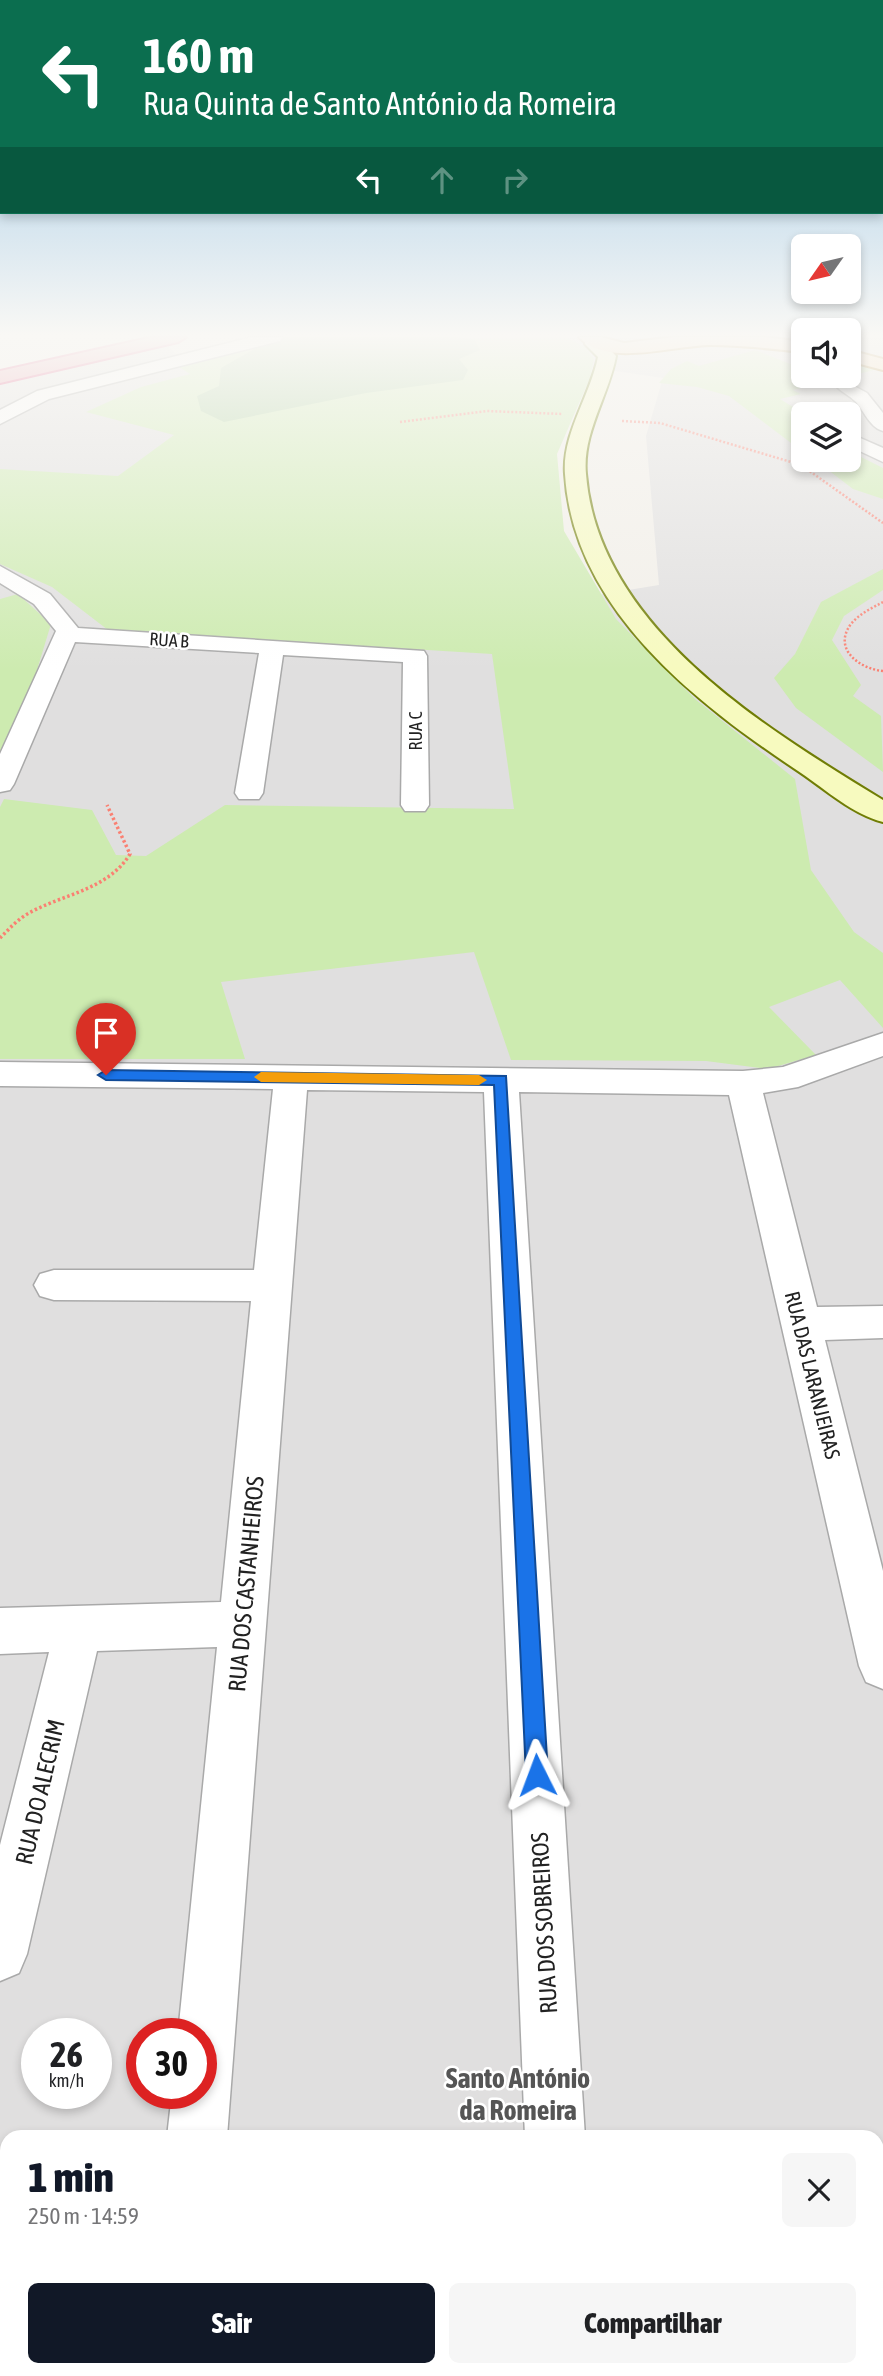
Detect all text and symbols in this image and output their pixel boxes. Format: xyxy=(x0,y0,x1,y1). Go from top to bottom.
text: 160 m xyxy=(143,27,254,83)
icon: left xyxy=(28,28,119,119)
text: Rua Quinta de Santo António da Romeira xyxy=(143,85,617,122)
icon: left xyxy=(350,161,388,199)
icon: ahead xyxy=(423,161,461,199)
icon: right xyxy=(496,161,534,199)
north arrow xyxy=(791,234,861,304)
map controls xyxy=(791,234,861,472)
button: sound xyxy=(791,318,861,388)
button: layers xyxy=(791,402,861,472)
street label: RUA B xyxy=(149,628,190,652)
street label: RUA C xyxy=(405,711,426,751)
pin xyxy=(76,1003,136,1075)
icon: arrive xyxy=(87,1014,125,1052)
street label: RUA DAS LARANJEIRAS xyxy=(781,1289,845,1462)
street label: RUA DOS CASTANHEIROS xyxy=(223,1475,269,1693)
street label: RUA DO ALECRIM xyxy=(10,1717,70,1867)
position arrow xyxy=(500,1738,574,1812)
street label: RUA DOS SOBREIROS xyxy=(526,1832,562,2014)
speed limit sign: 30 xyxy=(126,2018,217,2109)
text: 26 xyxy=(50,2034,83,2074)
district label: Santo António da Romeira xyxy=(446,2062,590,2126)
text: km/h xyxy=(49,2070,84,2091)
text: 1 min xyxy=(28,2153,114,2201)
button: close xyxy=(782,2153,856,2227)
text: 250 m · 14:59 xyxy=(28,2203,139,2229)
button: Sair xyxy=(28,2283,435,2363)
button: Compartilhar xyxy=(449,2283,856,2363)

